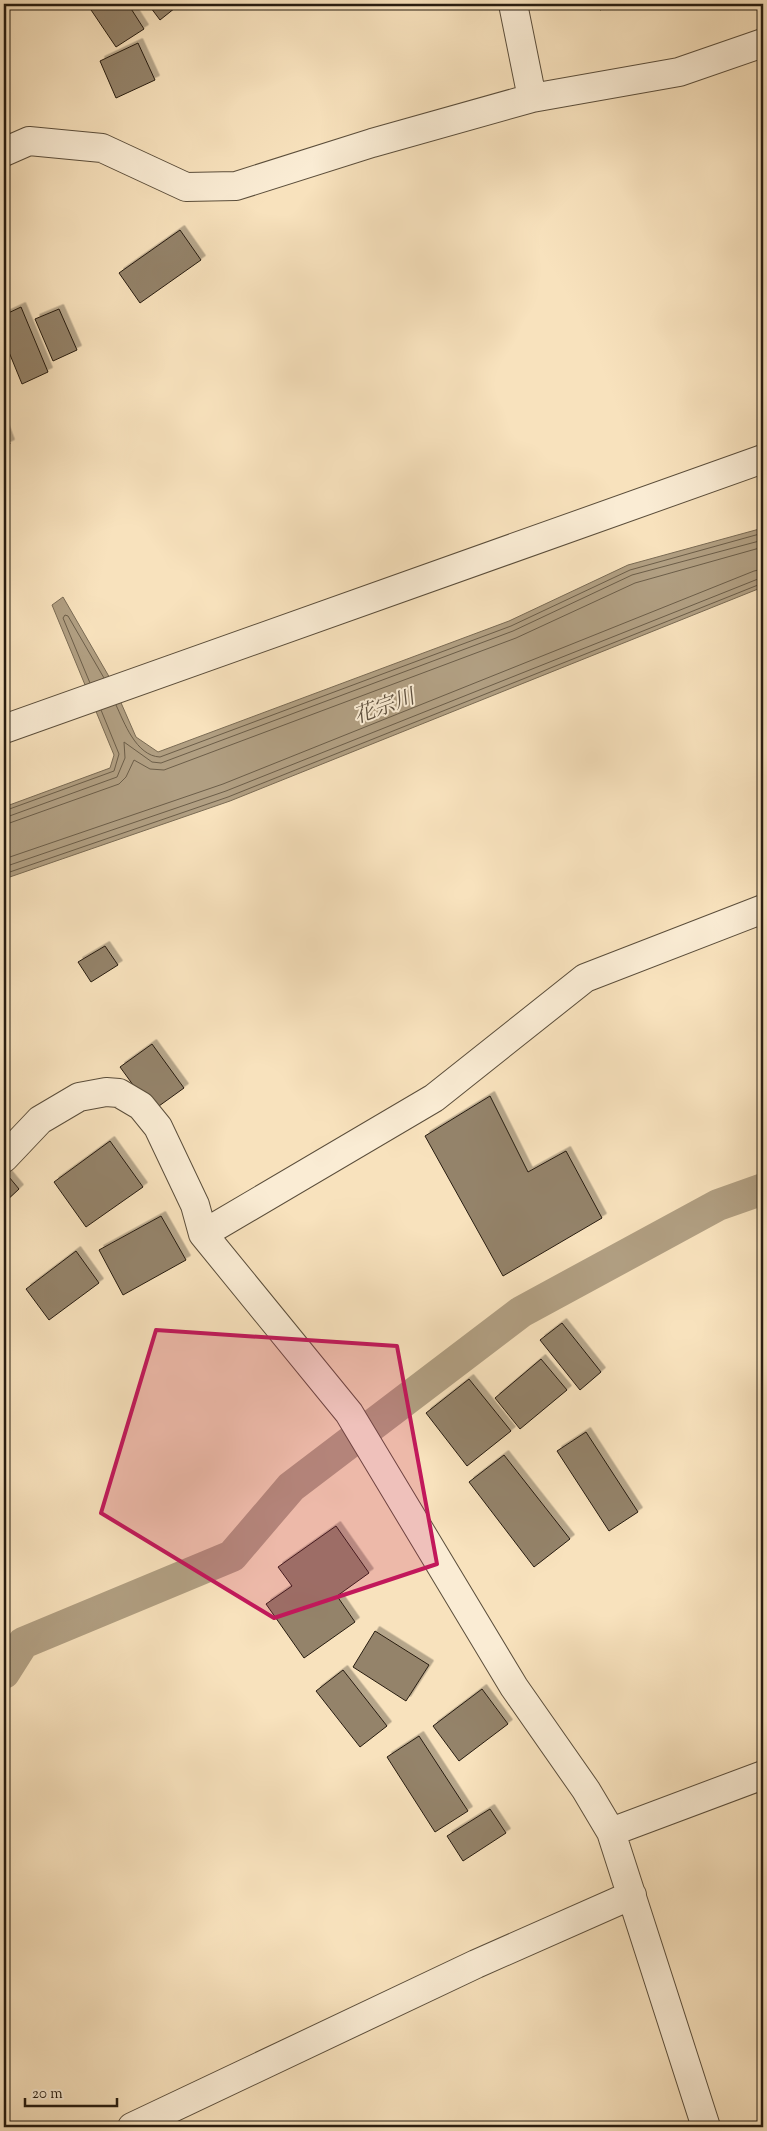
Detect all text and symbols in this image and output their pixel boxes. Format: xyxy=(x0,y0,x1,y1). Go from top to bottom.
water label: 花宗川 xyxy=(350,682,421,733)
scale bar xyxy=(25,2076,118,2108)
text: 20 m xyxy=(32,2084,63,2105)

